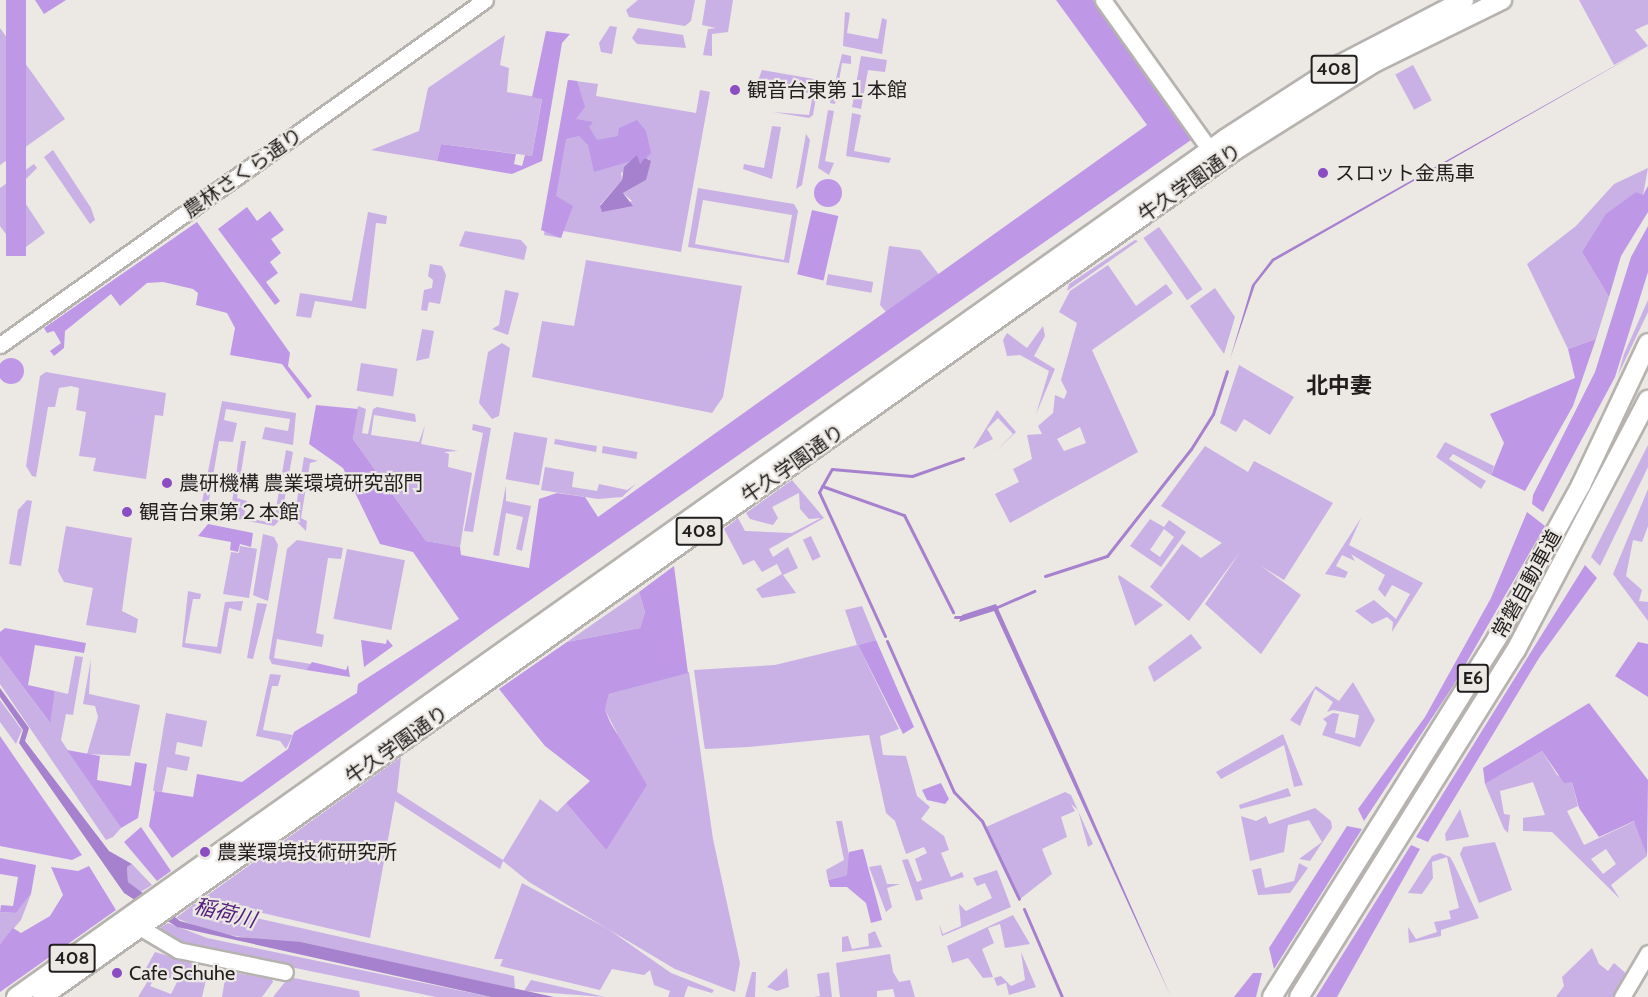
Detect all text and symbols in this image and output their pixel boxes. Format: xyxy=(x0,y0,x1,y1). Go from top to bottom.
road number: 408 xyxy=(1310,54,1358,84)
place label: 観音台東第１本館 xyxy=(747,78,907,102)
marker: 観音台東第１本館 xyxy=(728,83,742,97)
street label: 農林さくら通り xyxy=(179,123,307,223)
street label: 牛久学園通り xyxy=(1134,139,1246,227)
place label: スロット金馬車 xyxy=(1335,161,1475,185)
marker: スロット金馬車 xyxy=(1316,166,1330,180)
district label: 北中妻 xyxy=(1306,373,1372,399)
street label: 牛久学園通り xyxy=(737,420,849,508)
place label: 農研機構 農業環境研究部門 xyxy=(179,471,423,495)
marker: 農研機構 農業環境研究部門 xyxy=(160,476,174,490)
place label: 観音台東第２本館 xyxy=(139,500,299,524)
marker: 観音台東第２本館 xyxy=(120,505,134,519)
road number: 408 xyxy=(675,516,723,546)
street label: 常磐自動車道 xyxy=(1487,526,1567,642)
road number: E6 xyxy=(1456,663,1490,693)
street label: 牛久学園通り xyxy=(341,701,453,789)
place label: 農業環境技術研究所 xyxy=(217,840,397,864)
marker: 農業環境技術研究所 xyxy=(198,845,212,859)
water label: 稲荷川 xyxy=(191,893,259,933)
road number: 408 xyxy=(48,943,96,973)
place label: Cafe Schuhe xyxy=(129,961,235,985)
marker: Cafe Schuhe xyxy=(110,966,124,980)

